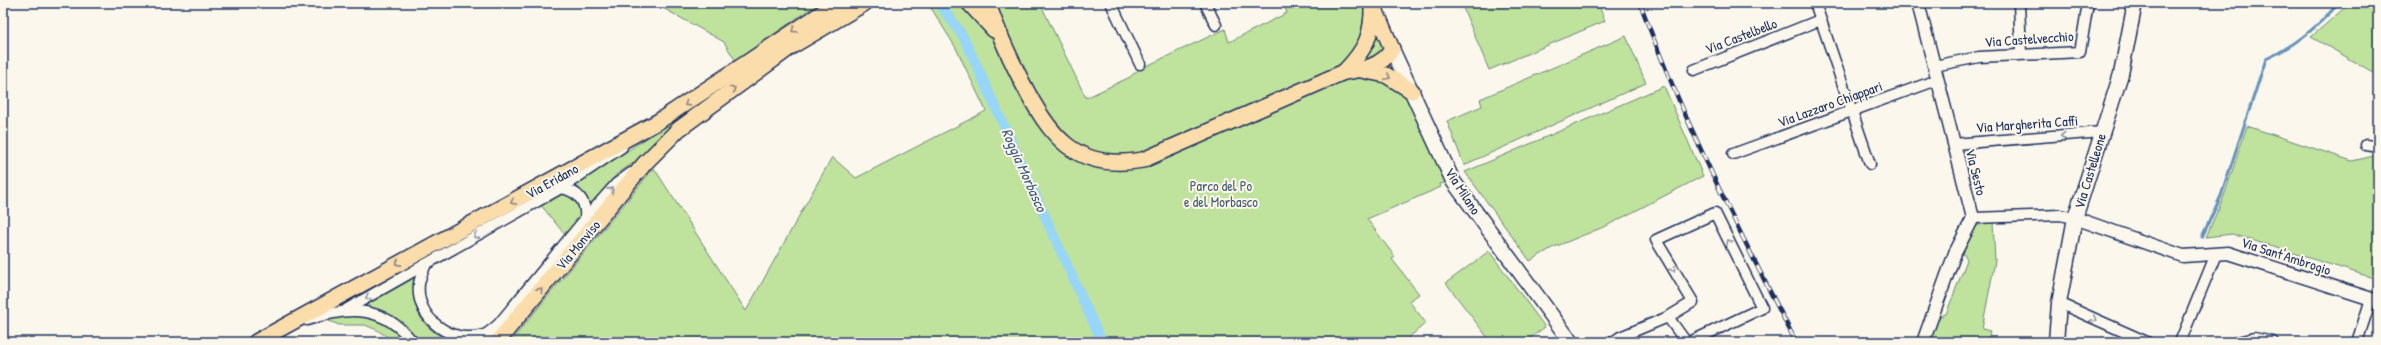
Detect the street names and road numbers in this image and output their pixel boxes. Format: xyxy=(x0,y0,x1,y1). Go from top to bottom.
street label: Via Castelbello xyxy=(1702,13,1780,58)
street label: Via Castelvecchio xyxy=(1984,26,2074,51)
street label: Via Lazzaro Chiappari xyxy=(1775,76,1885,132)
street label: Via Margherita Caffi xyxy=(1975,110,2079,138)
street label: Via Castelleone xyxy=(2069,130,2110,211)
street label: Via Sesto xyxy=(1962,147,1992,198)
street label: Via Eridano xyxy=(522,158,582,203)
street label: Via Milano xyxy=(1441,164,1486,218)
street label: Via Monviso xyxy=(551,215,604,274)
street label: Via Sant'Ambrogio xyxy=(2239,232,2334,280)

